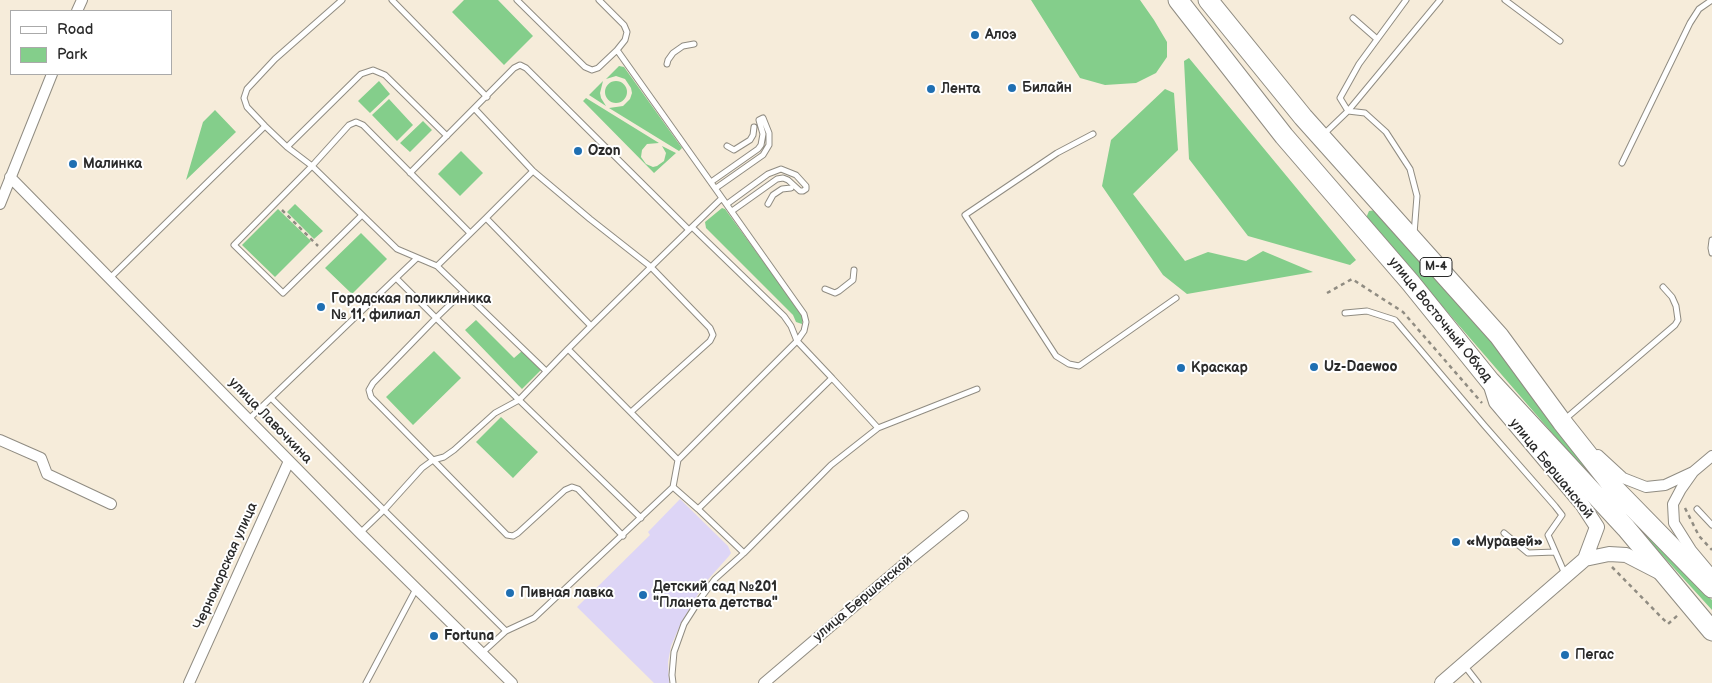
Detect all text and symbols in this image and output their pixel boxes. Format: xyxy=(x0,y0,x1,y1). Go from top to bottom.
legend xyxy=(10,10,172,75)
text: Road xyxy=(57,20,93,39)
place label: Алоэ xyxy=(985,27,1016,43)
marker: Алоэ xyxy=(969,29,981,41)
text: Park xyxy=(57,45,87,64)
place label: Билайн xyxy=(1022,80,1072,96)
place label: Лента xyxy=(941,81,980,97)
marker: Билайн xyxy=(1006,82,1018,94)
marker: Лента xyxy=(925,83,937,95)
place label: Ozon xyxy=(588,143,621,159)
marker: Ozon xyxy=(572,145,584,157)
place label: Малинка xyxy=(83,156,142,172)
marker: Малинка xyxy=(67,158,79,170)
street label: улица Восточный Обход xyxy=(1385,254,1495,386)
road number: М-4 xyxy=(1420,258,1452,276)
place label: Городская поликлиника № 11, филиал xyxy=(331,291,491,324)
marker: Городская поликлиника № 11, филиал xyxy=(315,301,327,313)
place label: Uz-Daewoo xyxy=(1324,359,1397,375)
place label: Краскар xyxy=(1191,360,1248,376)
marker: Uz-Daewoo xyxy=(1308,361,1320,373)
marker: Краскар xyxy=(1175,362,1187,374)
street label: улица Лавочкина xyxy=(225,375,315,467)
street label: улица Бершанской xyxy=(1505,415,1597,523)
street label: Черноморская улица xyxy=(190,500,262,632)
place label: «Муравей» xyxy=(1466,534,1543,550)
marker: «Муравей» xyxy=(1450,536,1462,548)
street label: улица Бершанской xyxy=(810,553,916,645)
place label: Детский сад №201 "Планета детства" xyxy=(653,579,778,612)
place label: Пивная лавка xyxy=(520,585,613,601)
marker: Пивная лавка xyxy=(504,587,516,599)
marker: Детский сад №201 "Планета детства" xyxy=(637,589,649,601)
place label: Fortuna xyxy=(444,628,494,644)
marker: Fortuna xyxy=(428,630,440,642)
place label: Пегас xyxy=(1575,647,1614,663)
marker: Пегас xyxy=(1559,649,1571,661)

